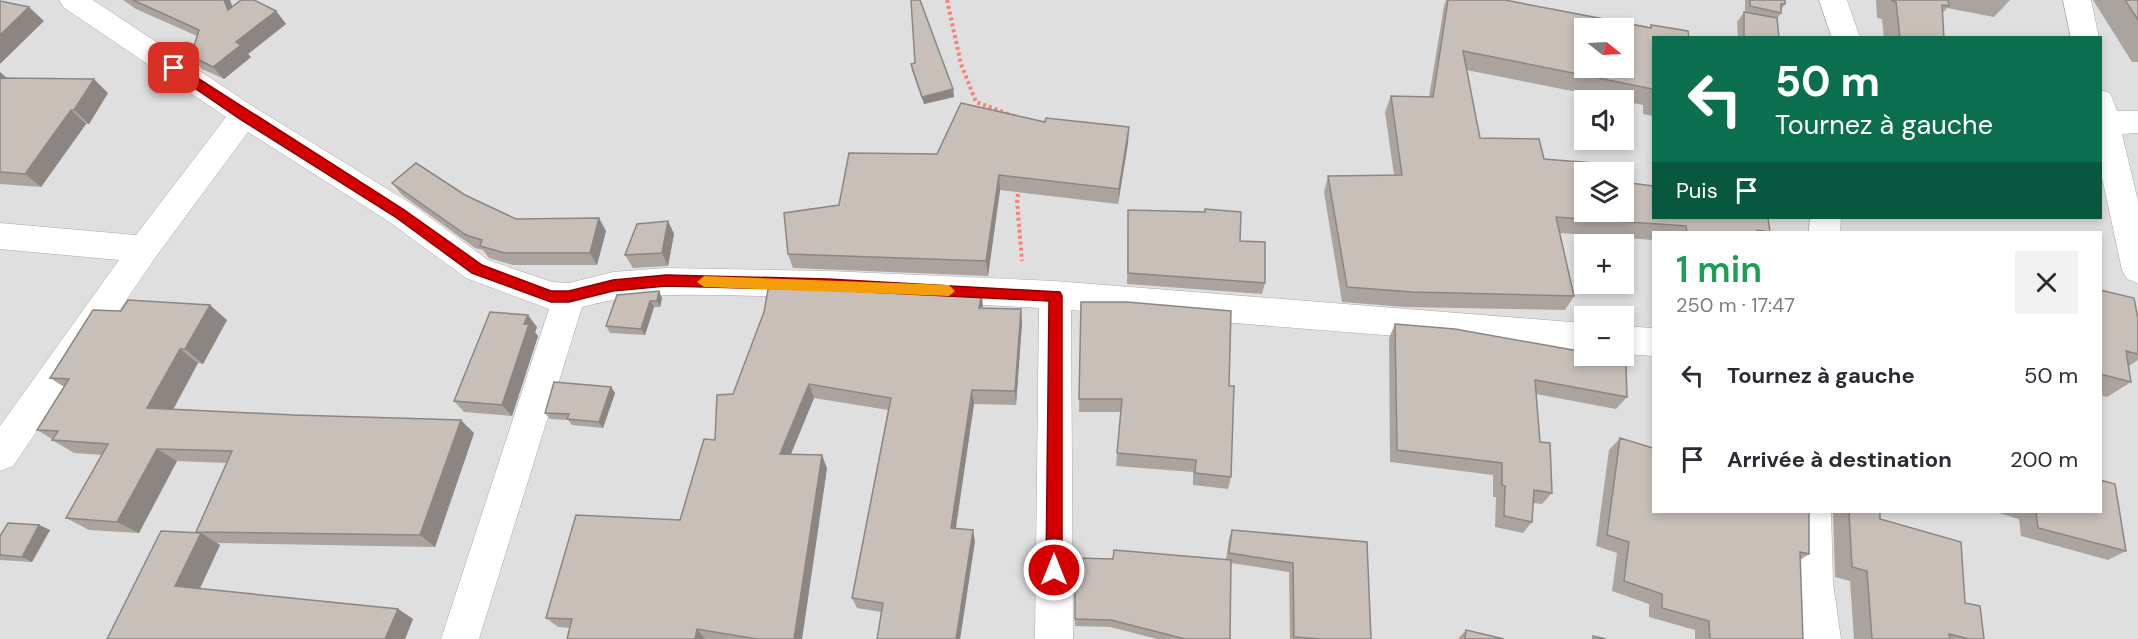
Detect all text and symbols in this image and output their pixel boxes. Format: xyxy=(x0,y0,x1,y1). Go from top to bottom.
north arrow xyxy=(1574,18,1634,78)
map controls xyxy=(1574,18,1634,366)
pin xyxy=(148,42,199,93)
icon: arrive xyxy=(157,51,190,84)
text: 50 m xyxy=(1775,54,1880,109)
icon: left xyxy=(1676,60,1754,138)
button: sound xyxy=(1574,90,1634,150)
text: Tournez à gauche xyxy=(1775,107,1993,142)
button: layers xyxy=(1574,162,1634,222)
icon: arrive xyxy=(1730,174,1763,207)
text: Puis xyxy=(1676,176,1718,205)
button: + xyxy=(1574,234,1634,294)
text: 1 min xyxy=(1676,246,1762,293)
button: close xyxy=(2015,251,2078,314)
text: 250 m · 17:47 xyxy=(1676,292,1795,318)
button: − xyxy=(1574,306,1634,366)
icon: left xyxy=(1676,359,1709,392)
text: Tournez à gauche xyxy=(1727,361,1915,390)
text: 50 m xyxy=(2024,361,2078,390)
icon: arrive xyxy=(1676,443,1709,476)
text: Arrivée à destination xyxy=(1727,445,1952,474)
text: 200 m xyxy=(2010,445,2078,474)
position arrow xyxy=(1022,538,1086,602)

